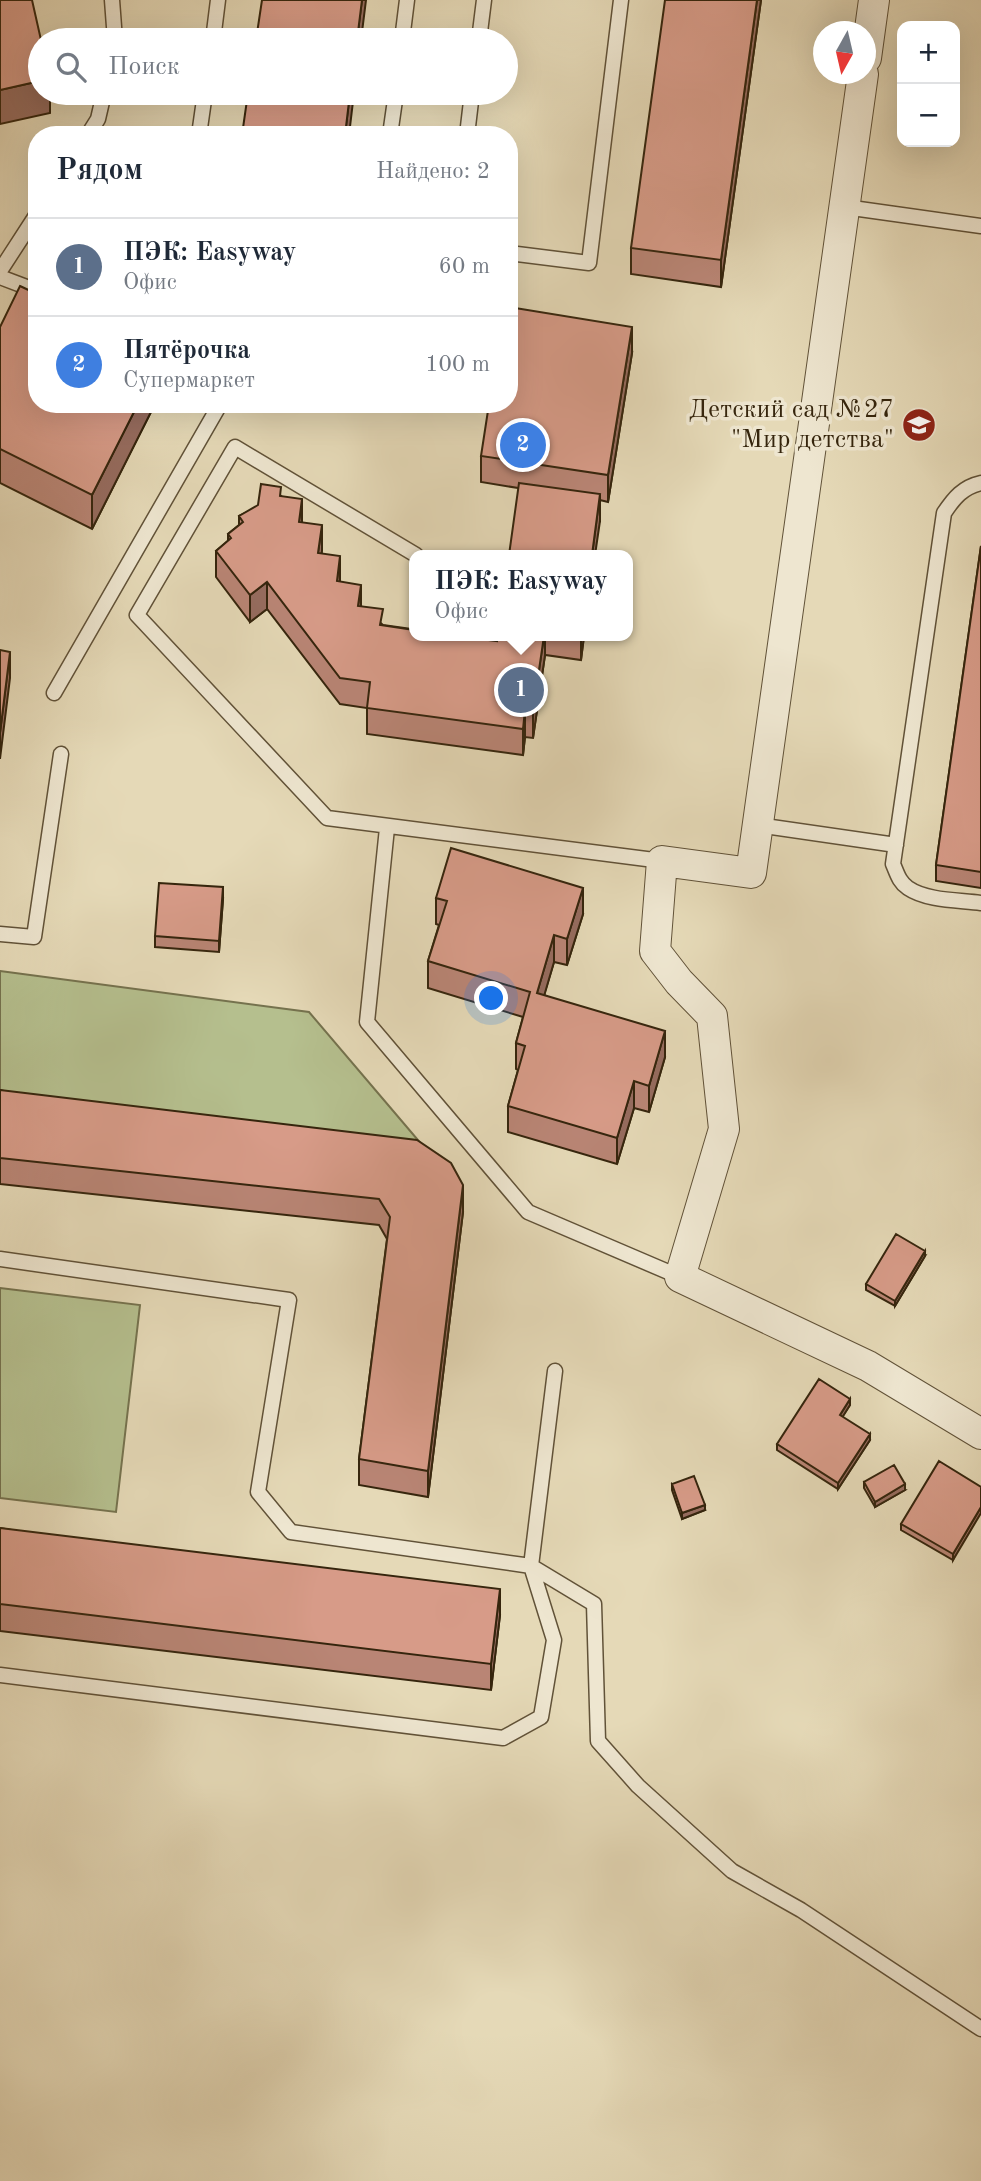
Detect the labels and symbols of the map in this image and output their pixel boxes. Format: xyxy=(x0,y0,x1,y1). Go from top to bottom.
north arrow xyxy=(813,21,876,84)
place label: Детский сад №27 "Мир детства" xyxy=(689,397,894,453)
school or university icon: Детский сад №27 "Мир детства" xyxy=(900,406,938,444)
pin: 2 xyxy=(500,419,546,471)
pin: 1 xyxy=(498,664,544,716)
your location xyxy=(474,981,508,1015)

